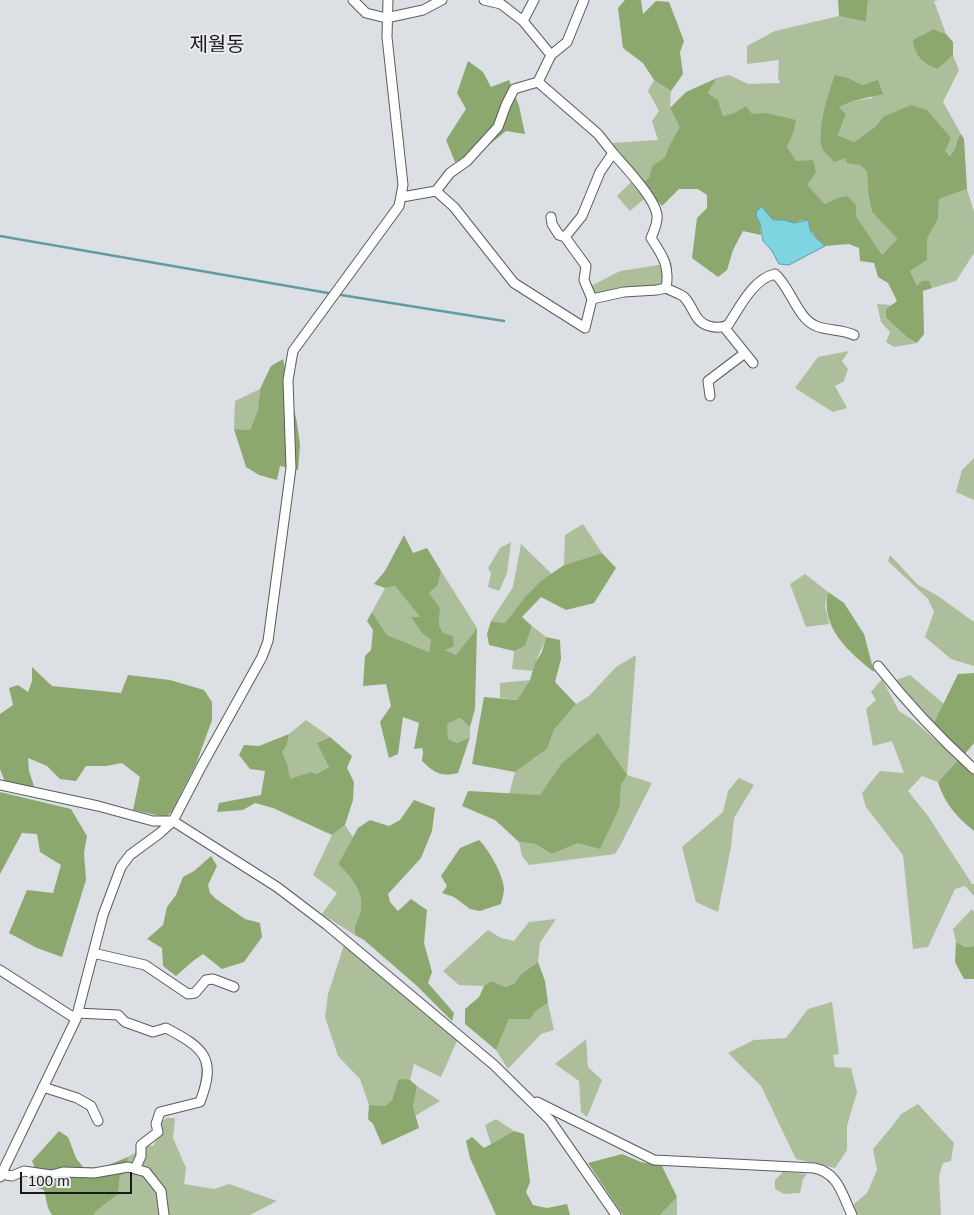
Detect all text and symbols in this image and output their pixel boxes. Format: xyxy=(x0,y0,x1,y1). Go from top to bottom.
district label: 제월동 xyxy=(189,33,245,57)
scale bar xyxy=(22,1162,135,1194)
text: 100 m xyxy=(28,1172,70,1189)

